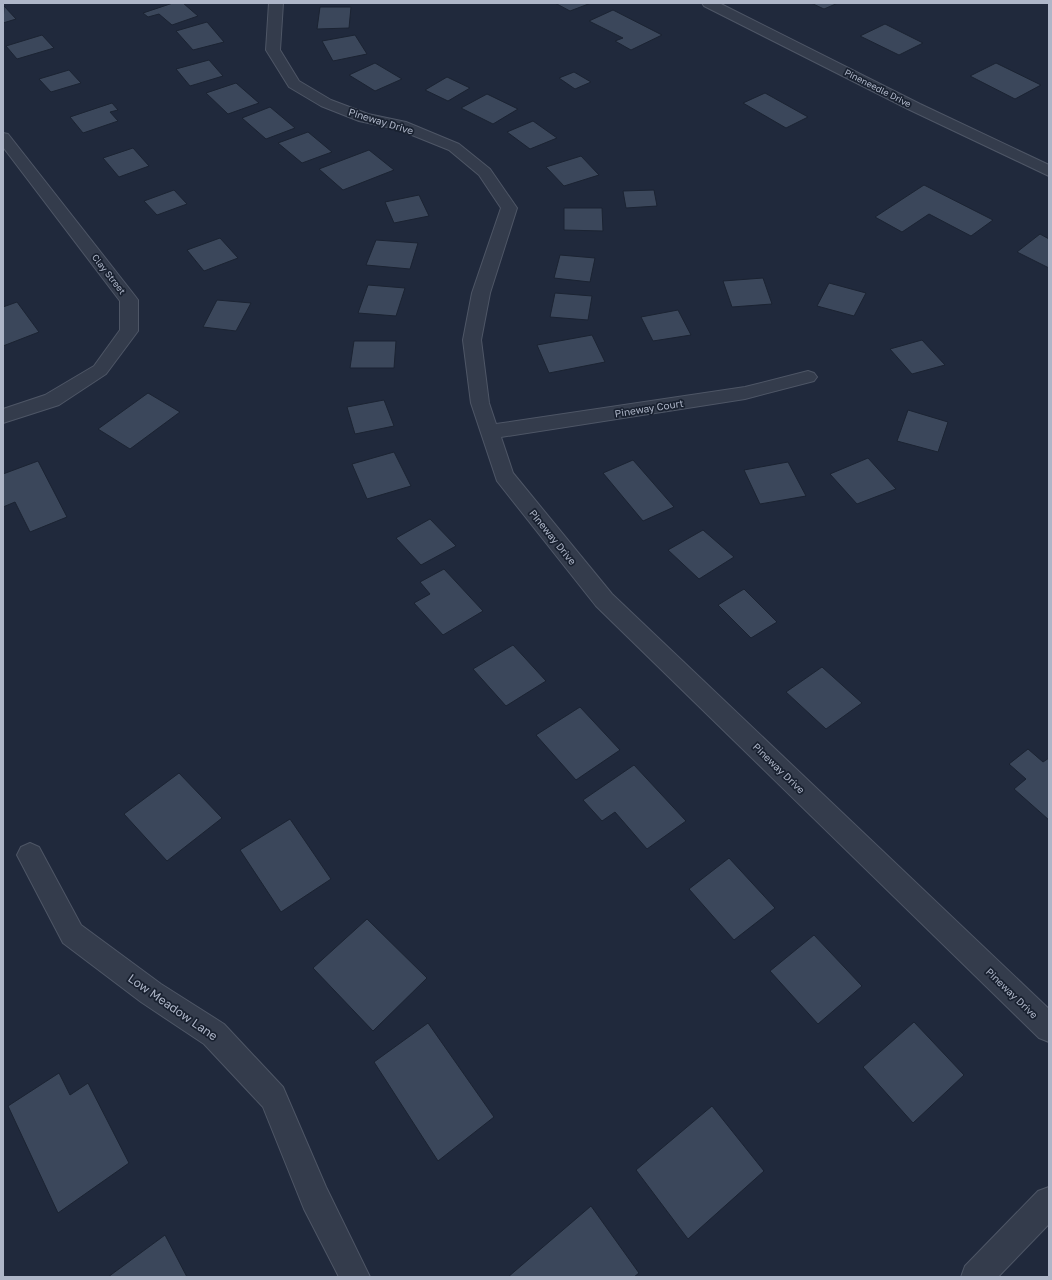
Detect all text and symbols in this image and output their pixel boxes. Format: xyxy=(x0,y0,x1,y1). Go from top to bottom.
street label: Pineneedle Drive xyxy=(843,66,913,110)
street label: Pineway Drive xyxy=(347,105,415,137)
street label: Clay Street xyxy=(90,252,128,297)
street label: Pineway Court xyxy=(614,397,684,419)
street label: Pineway Drive xyxy=(527,507,579,567)
street label: Pineway Drive xyxy=(751,740,808,796)
street label: Pineway Drive xyxy=(984,965,1041,1021)
street label: Low Meadow Lane xyxy=(125,971,221,1044)

